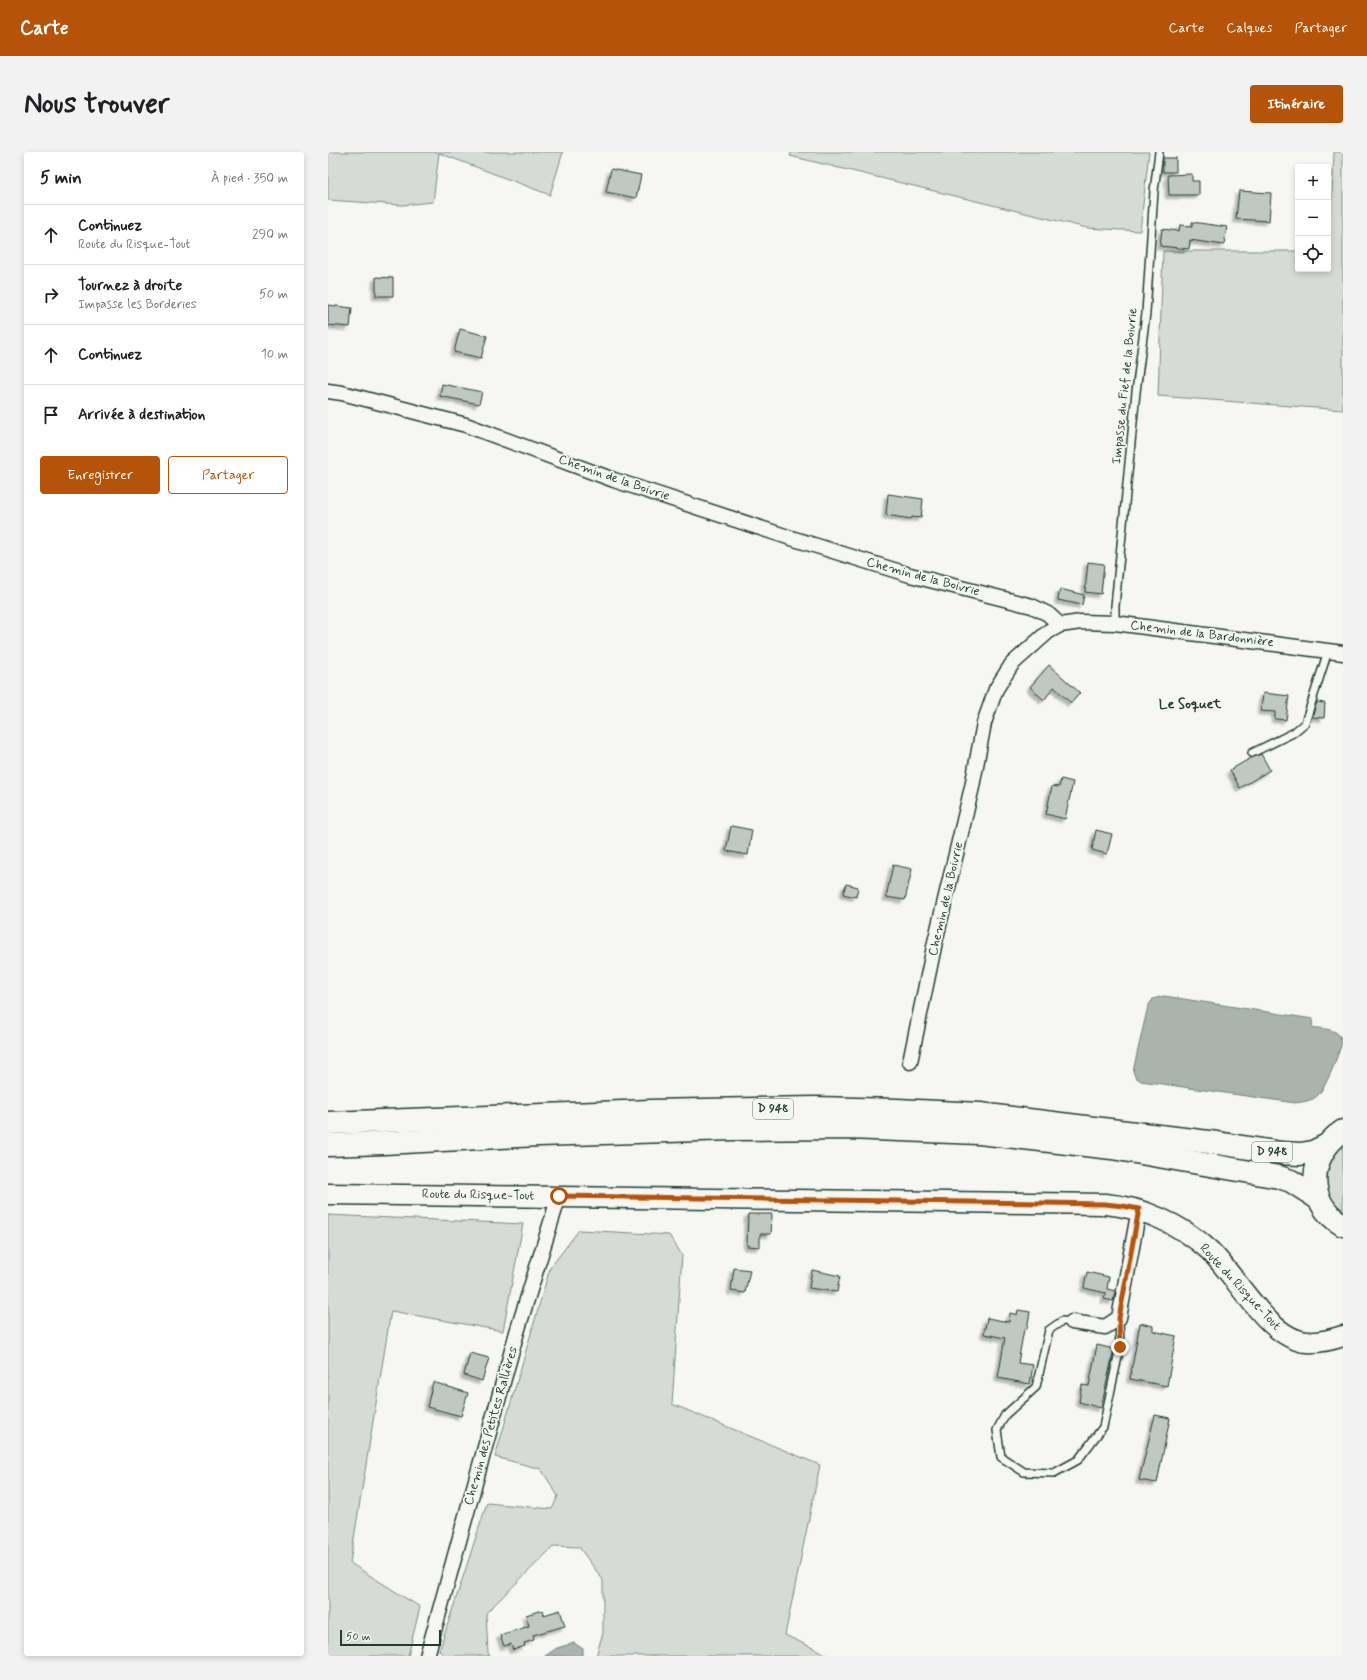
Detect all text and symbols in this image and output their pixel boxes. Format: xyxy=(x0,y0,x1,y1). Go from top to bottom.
text: Carte xyxy=(20,16,69,41)
text: Carte xyxy=(1168,19,1204,37)
text: Calques xyxy=(1226,19,1272,37)
text: Partager xyxy=(1294,19,1347,37)
button: Itinéraire xyxy=(1250,85,1343,123)
text: Nous trouver xyxy=(24,86,169,123)
map controls xyxy=(1295,164,1331,272)
button: + xyxy=(1295,164,1331,200)
text: 5 min xyxy=(40,167,82,189)
text: À pied · 350 m xyxy=(211,170,288,187)
button: − xyxy=(1295,200,1331,236)
text: Continuez xyxy=(78,216,142,236)
icon: ahead xyxy=(40,224,62,246)
text: 290 m xyxy=(252,226,288,243)
text: Route du Risque-Tout xyxy=(78,236,190,253)
button: locate xyxy=(1295,236,1331,272)
text: Tournez à droite xyxy=(78,276,182,296)
icon: right xyxy=(40,284,62,306)
text: 50 m xyxy=(259,286,288,303)
text: Impasse les Borderies xyxy=(78,296,197,313)
street label: Impasse du Fief de la Boivrie xyxy=(1108,307,1142,465)
icon: ahead xyxy=(40,344,62,366)
text: Continuez xyxy=(78,345,142,365)
text: 10 m xyxy=(261,346,288,363)
icon: arrive xyxy=(40,404,62,426)
text: Arrivée à destination xyxy=(78,405,205,425)
street label: Chemin de la Boivrie xyxy=(556,451,672,505)
button: Enregistrer xyxy=(40,456,160,494)
button: Partager xyxy=(168,456,288,494)
street label: Chemin de la Boivrie xyxy=(865,554,982,600)
street label: Chemin de la Bardonnière xyxy=(1129,617,1275,651)
district label: Le Soquet xyxy=(1159,695,1222,713)
street label: Chemin de la Boivrie xyxy=(925,840,967,958)
road number: D 948 xyxy=(753,1099,793,1119)
road number: D 948 xyxy=(1252,1142,1292,1162)
street label: Route du Risque-Tout xyxy=(422,1186,534,1204)
route start xyxy=(550,1187,568,1205)
street label: Route du Risque-Tout xyxy=(1195,1240,1285,1334)
route end xyxy=(1111,1338,1129,1356)
street label: Chemin des Petites Rallières xyxy=(460,1344,522,1507)
scale bar xyxy=(340,1628,441,1647)
text: 50 m xyxy=(346,1630,371,1644)

